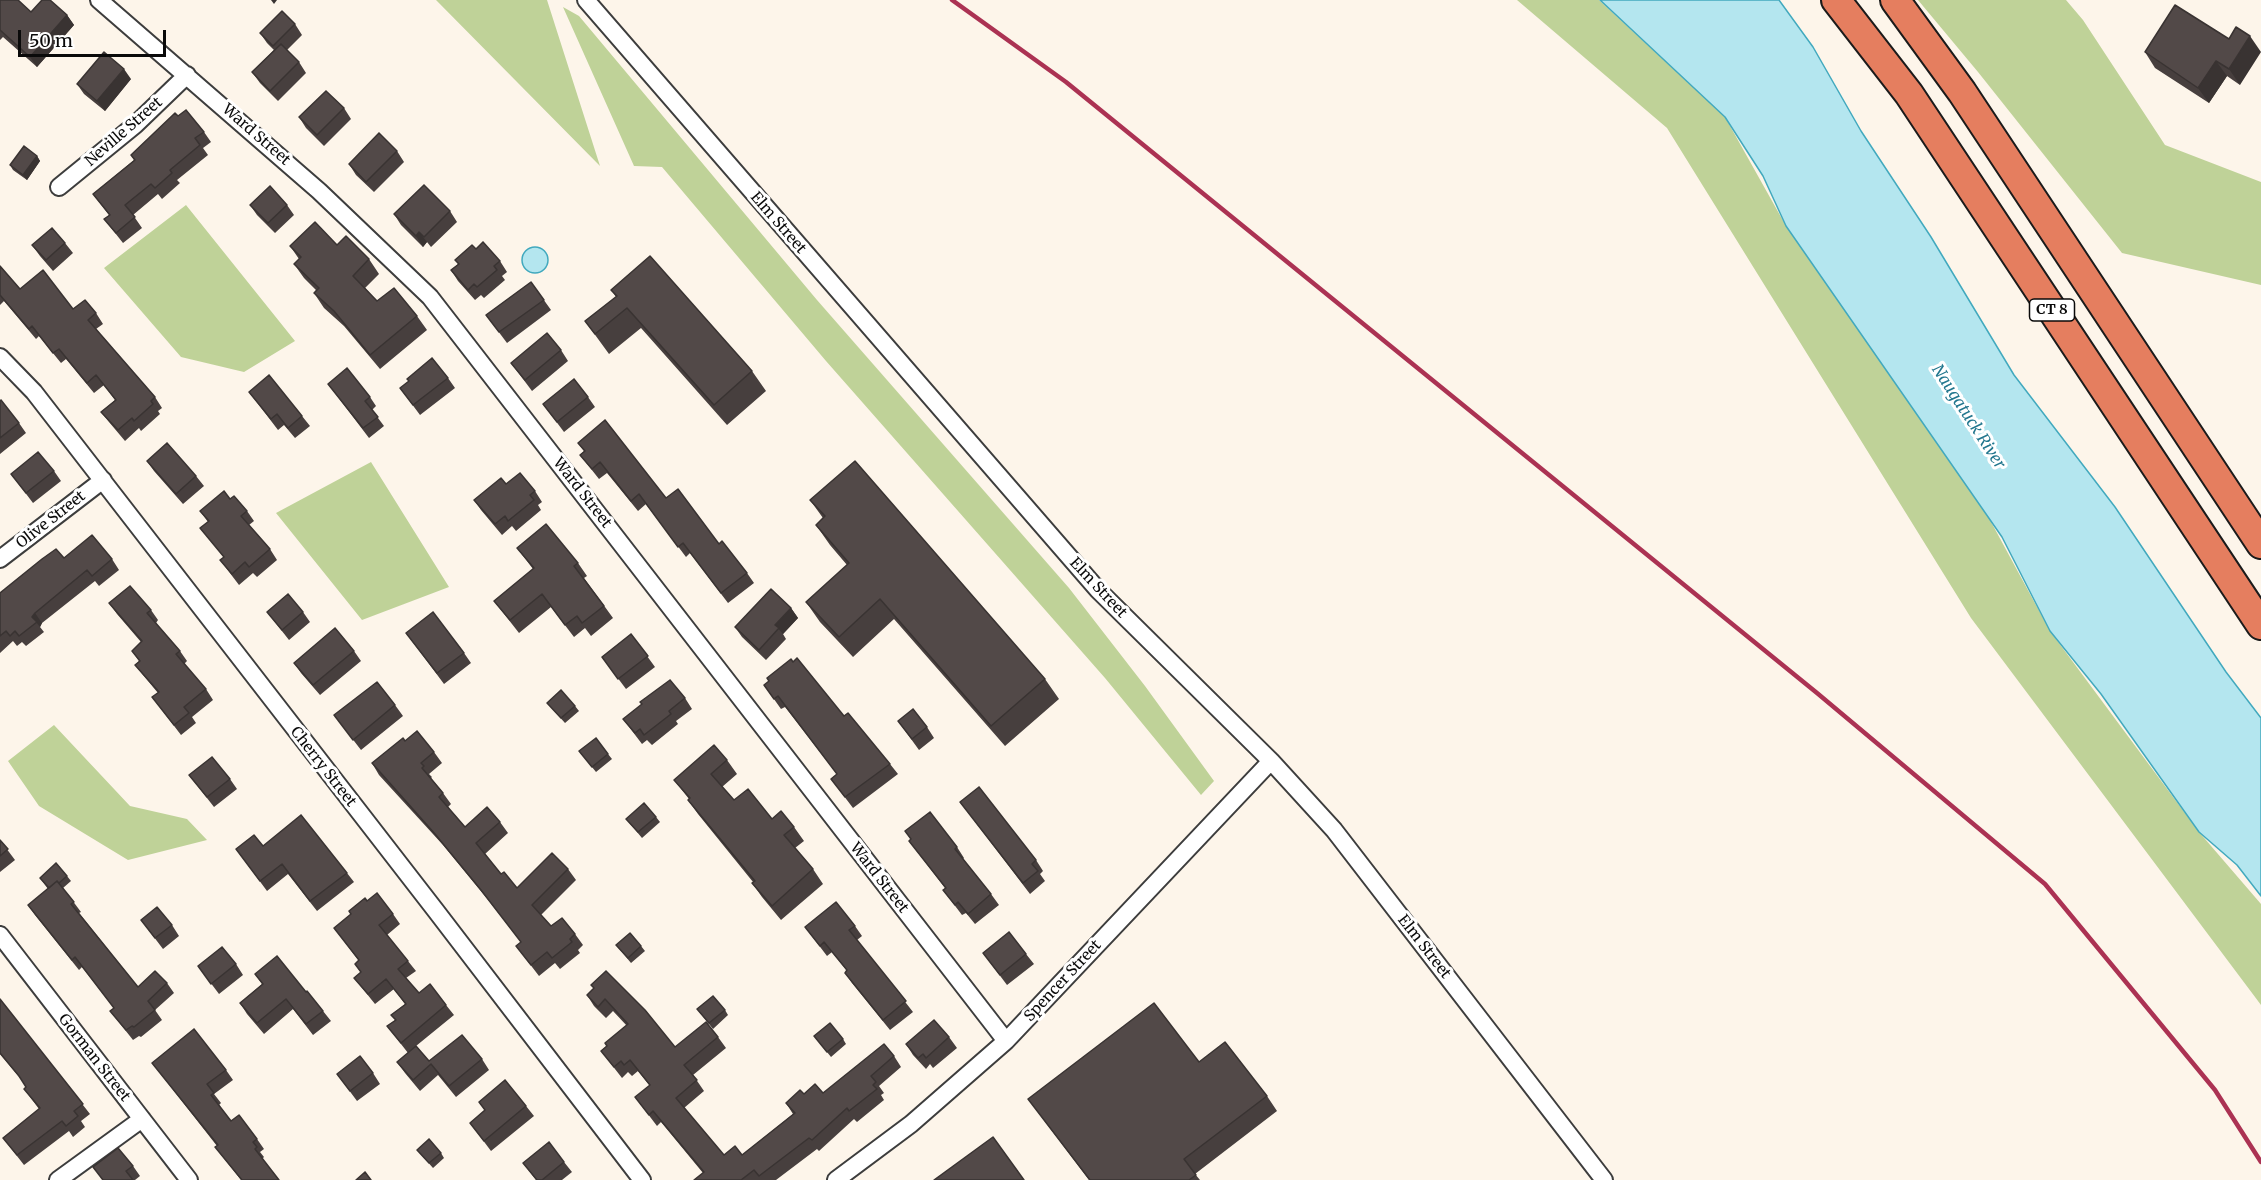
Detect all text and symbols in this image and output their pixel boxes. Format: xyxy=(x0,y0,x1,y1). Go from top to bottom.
scale bar xyxy=(21,18,170,56)
text: 50 m xyxy=(29,29,73,52)
street label: Neville Street xyxy=(82,94,166,170)
street label: Ward Street xyxy=(218,101,294,169)
street label: Elm Street xyxy=(746,189,810,257)
road number: CT 8 xyxy=(2030,299,2074,321)
water label: Naugatuck River xyxy=(1927,361,2009,473)
street label: Ward Street xyxy=(549,454,615,532)
street label: Olive Street xyxy=(13,487,89,553)
street label: Elm Street xyxy=(1066,554,1130,622)
street label: Cherry Street xyxy=(286,723,360,811)
street label: Ward Street xyxy=(846,839,912,917)
street label: Elm Street xyxy=(1394,912,1454,982)
street label: Spencer Street xyxy=(1021,937,1105,1025)
street label: Gorman Street xyxy=(54,1011,134,1105)

